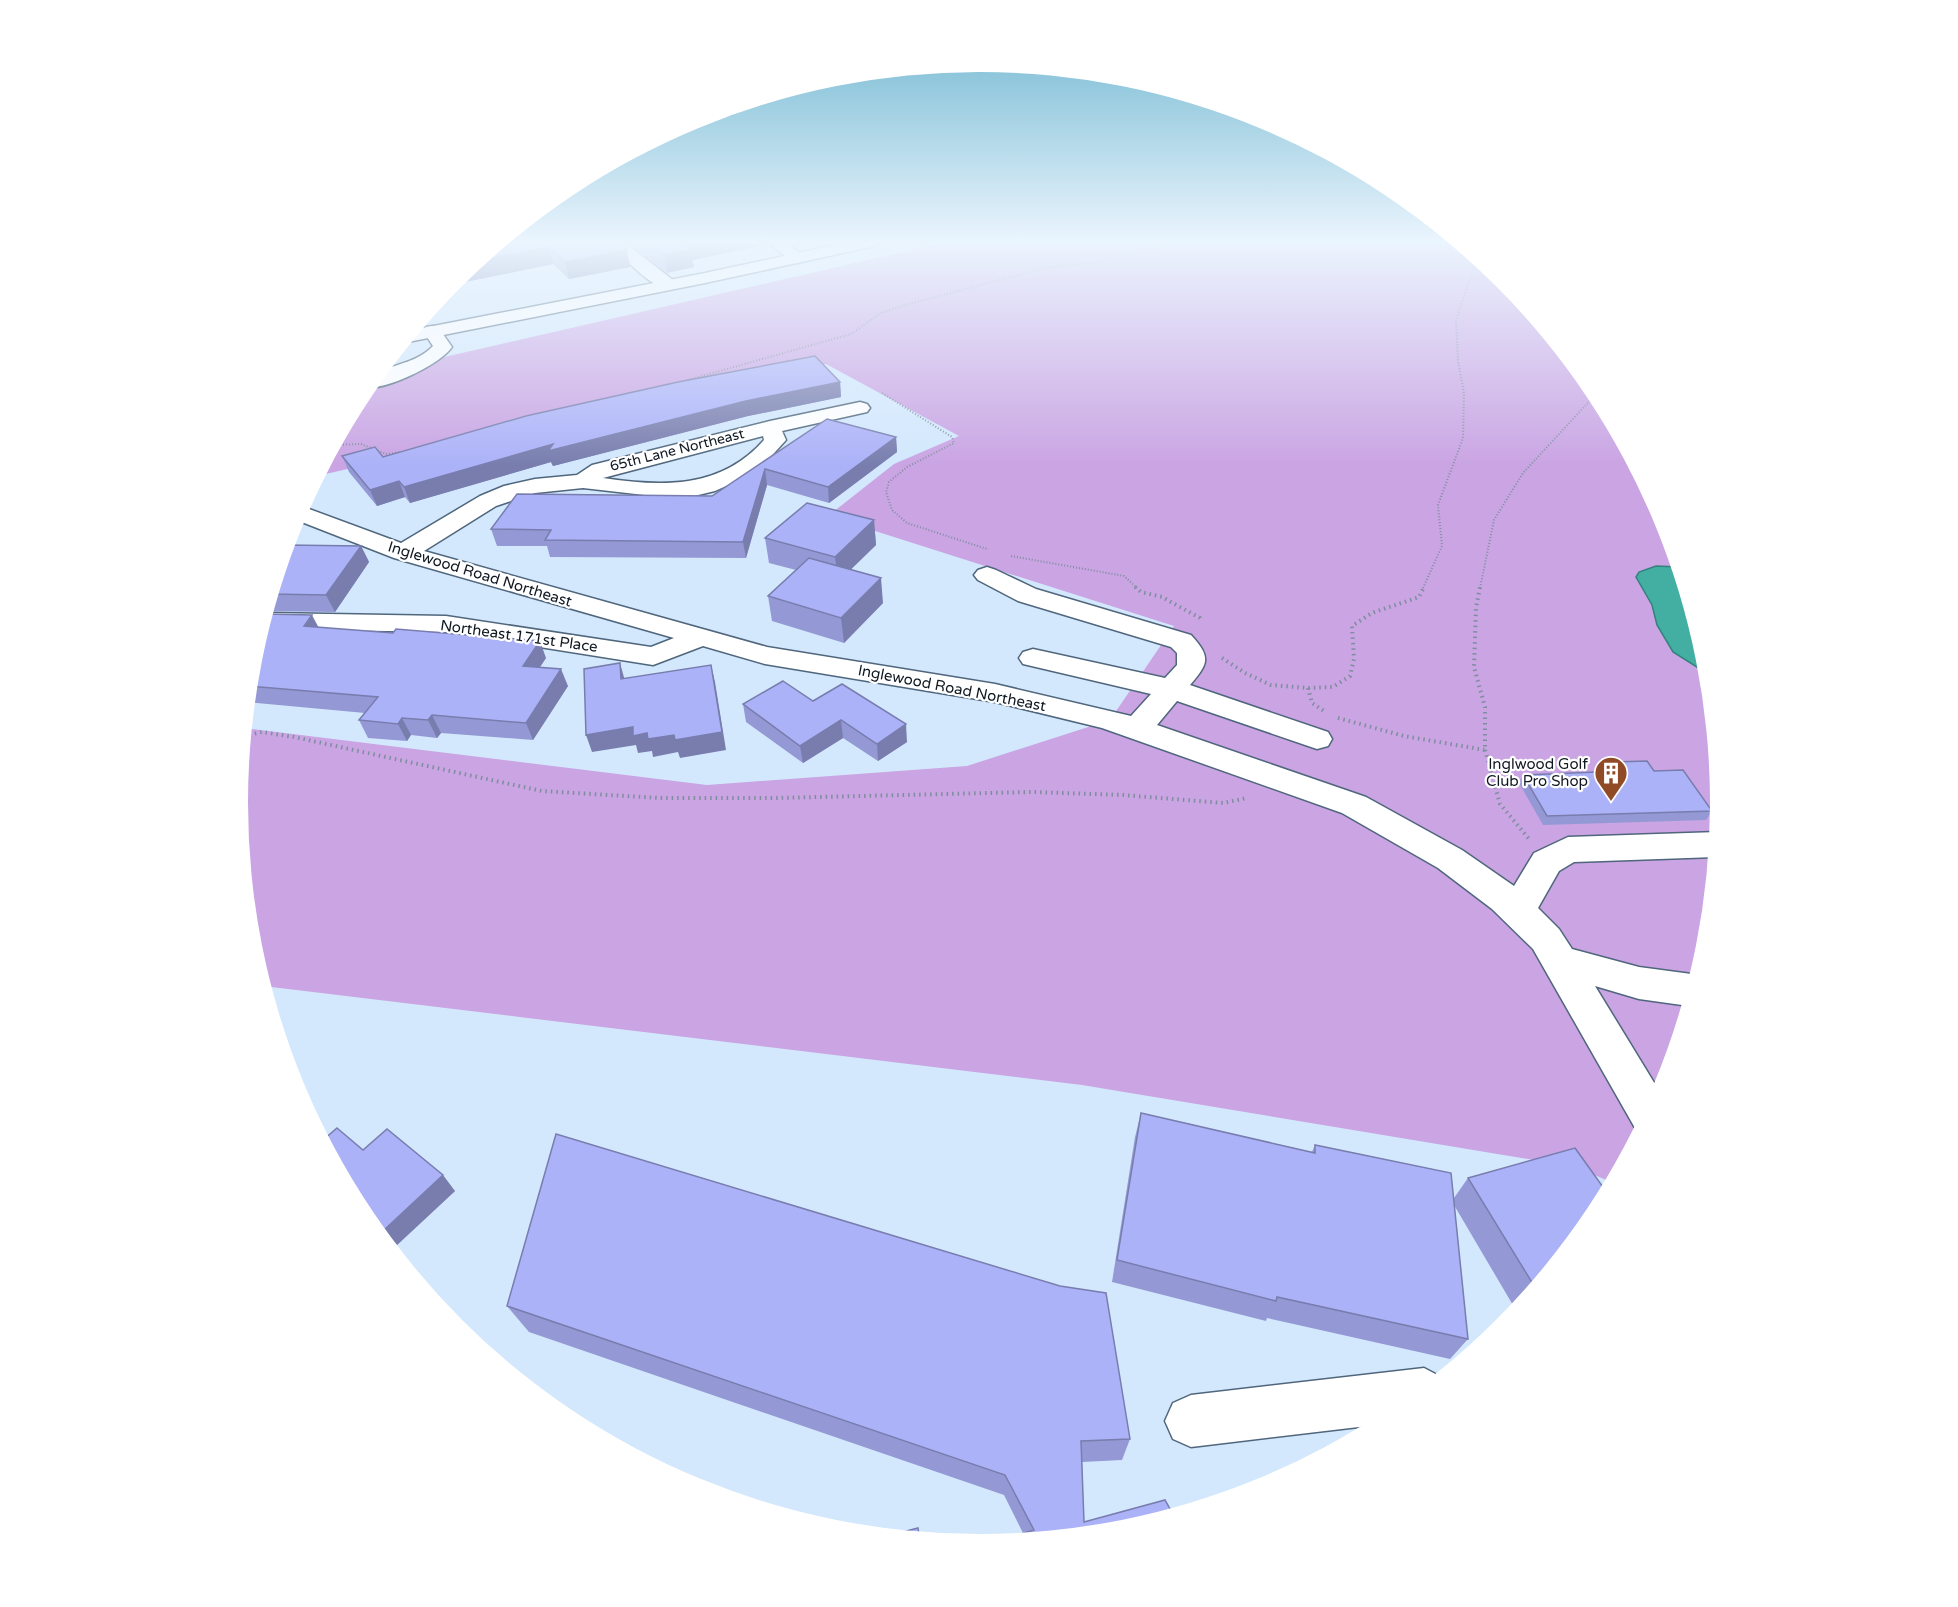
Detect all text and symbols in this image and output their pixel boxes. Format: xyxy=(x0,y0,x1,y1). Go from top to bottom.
street label: 65th Lane Northeast xyxy=(608,425,747,475)
street label: Inglewood Road Northeast xyxy=(386,537,574,611)
street label: Northeast 171st Place xyxy=(439,616,599,656)
street label: Inglewood Road Northeast xyxy=(856,661,1048,715)
place label: Inglwood Golf Club Pro Shop xyxy=(1486,755,1588,790)
building icon: Inglwood Golf Club Pro Shop xyxy=(1593,755,1629,802)

